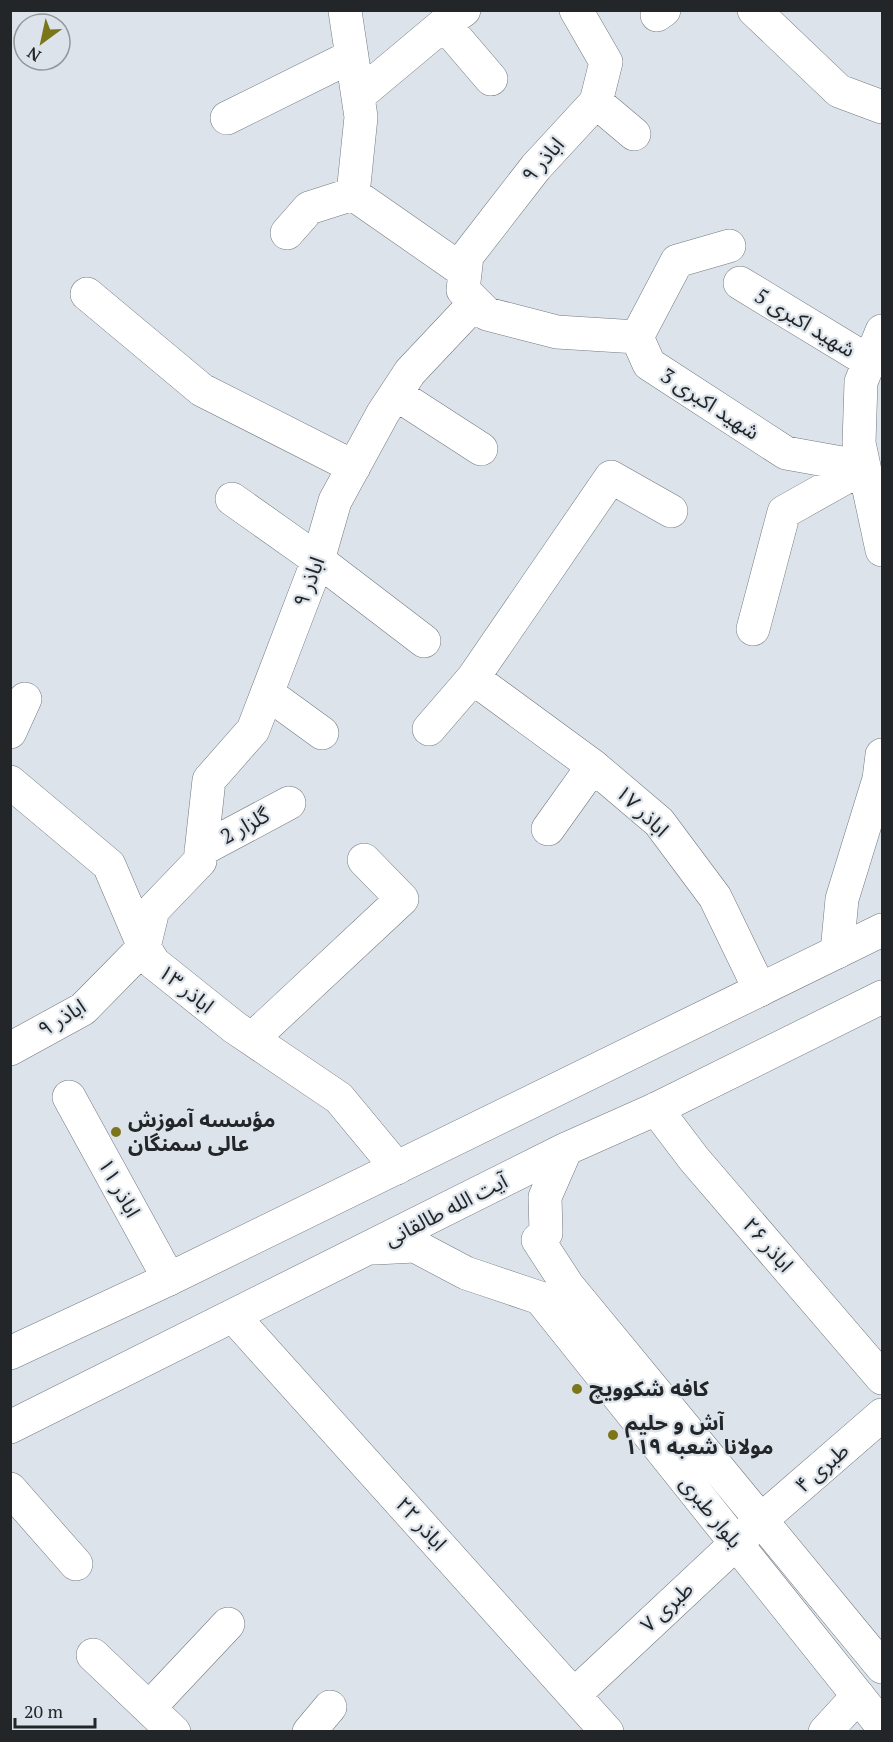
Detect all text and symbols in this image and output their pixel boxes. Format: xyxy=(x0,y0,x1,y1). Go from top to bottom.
north arrow xyxy=(12,12,72,72)
text: N xyxy=(23,42,45,67)
street label: اباذر ۹ xyxy=(515,131,570,188)
street label: شهید اکبری 5 xyxy=(750,281,861,363)
street label: شهید اکبری 3 xyxy=(656,361,765,446)
street label: اباذر ۹ xyxy=(286,553,330,611)
street label: اباذر ۱۷ xyxy=(610,778,675,842)
street label: گلزار 2 xyxy=(215,800,274,850)
street label: اباذر ۱۳ xyxy=(153,957,220,1019)
street label: اباذر ۹ xyxy=(32,992,91,1043)
place label: مؤسسه آموزش عالی سمنگان xyxy=(128,1105,276,1157)
marker: مؤسسه آموزش عالی سمنگان xyxy=(109,1125,123,1139)
street label: اباذر ۱۱ xyxy=(92,1153,148,1222)
street label: آیت الله طالقانی xyxy=(379,1166,513,1252)
street label: اباذر ۲۶ xyxy=(737,1211,800,1278)
place label: کافه شکوویچ xyxy=(589,1374,709,1404)
marker: کافه شکوویچ xyxy=(570,1382,584,1396)
place label: آش و حلیم مولانا شعبه ۱۱۹ xyxy=(625,1408,774,1460)
marker: آش و حلیم مولانا شعبه ۱۱۹ xyxy=(606,1428,620,1442)
street label: طبری ۴ xyxy=(788,1436,854,1498)
street label: بلوار طبری xyxy=(674,1469,750,1553)
street label: اباذر ۲۲ xyxy=(390,1490,453,1556)
street label: طبری ۷ xyxy=(634,1575,699,1638)
scale bar xyxy=(15,1691,94,1729)
text: 20 m xyxy=(24,1699,64,1723)

